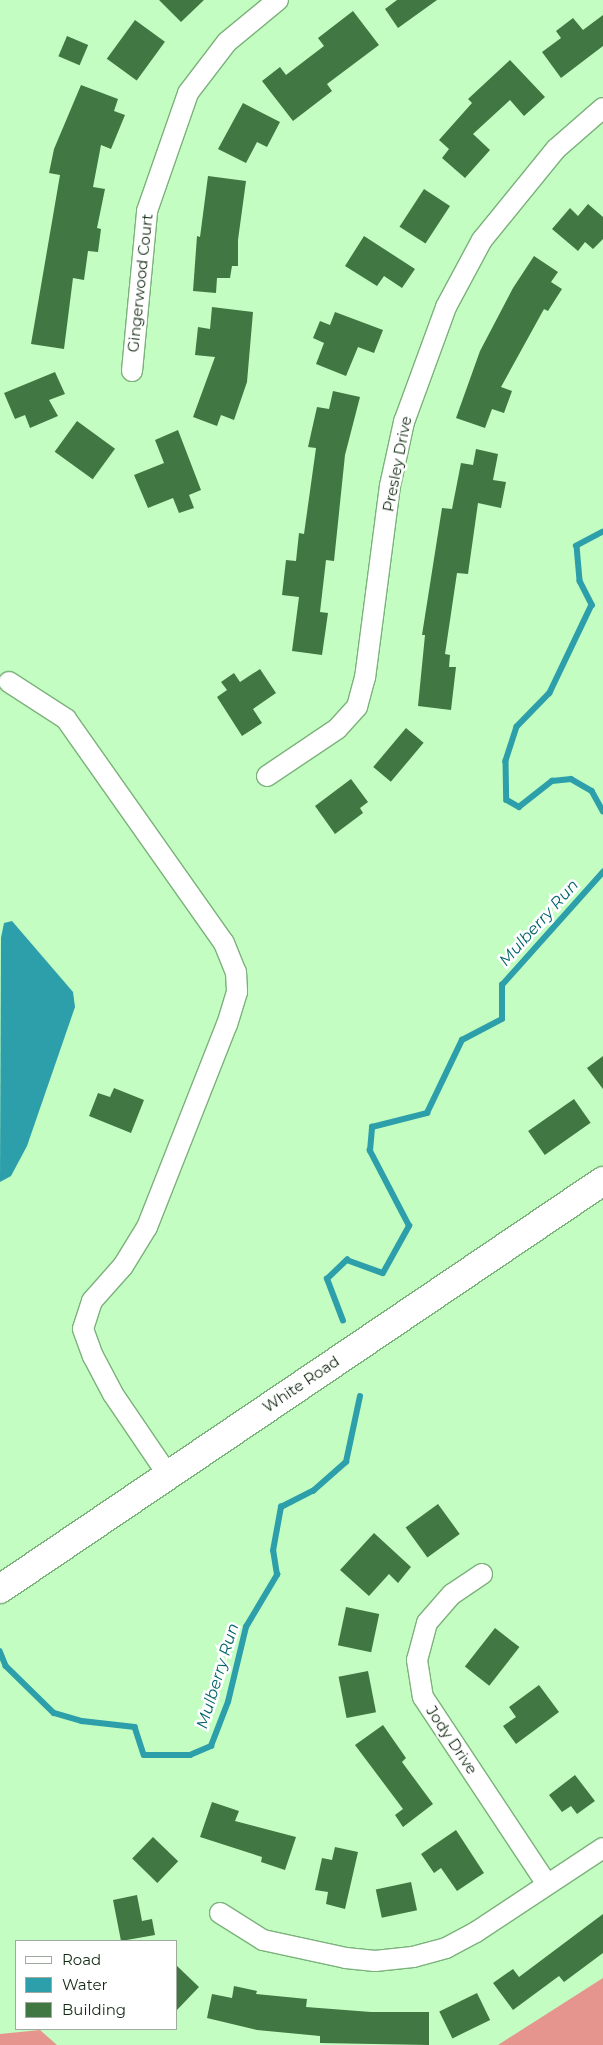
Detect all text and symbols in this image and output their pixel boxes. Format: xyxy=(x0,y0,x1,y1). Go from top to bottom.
street label: Gingerwood Court xyxy=(124,213,156,353)
street label: Presley Drive xyxy=(379,415,415,513)
water label: Mulberry Run xyxy=(495,876,583,970)
street label: White Road xyxy=(259,1352,343,1416)
water label: Mulberry Run xyxy=(193,1621,243,1731)
street label: Jody Drive xyxy=(423,1702,481,1778)
legend xyxy=(15,1940,178,2030)
text: Road xyxy=(62,1950,101,1969)
text: Water xyxy=(62,1975,108,1994)
text: Building xyxy=(62,2000,126,2019)

